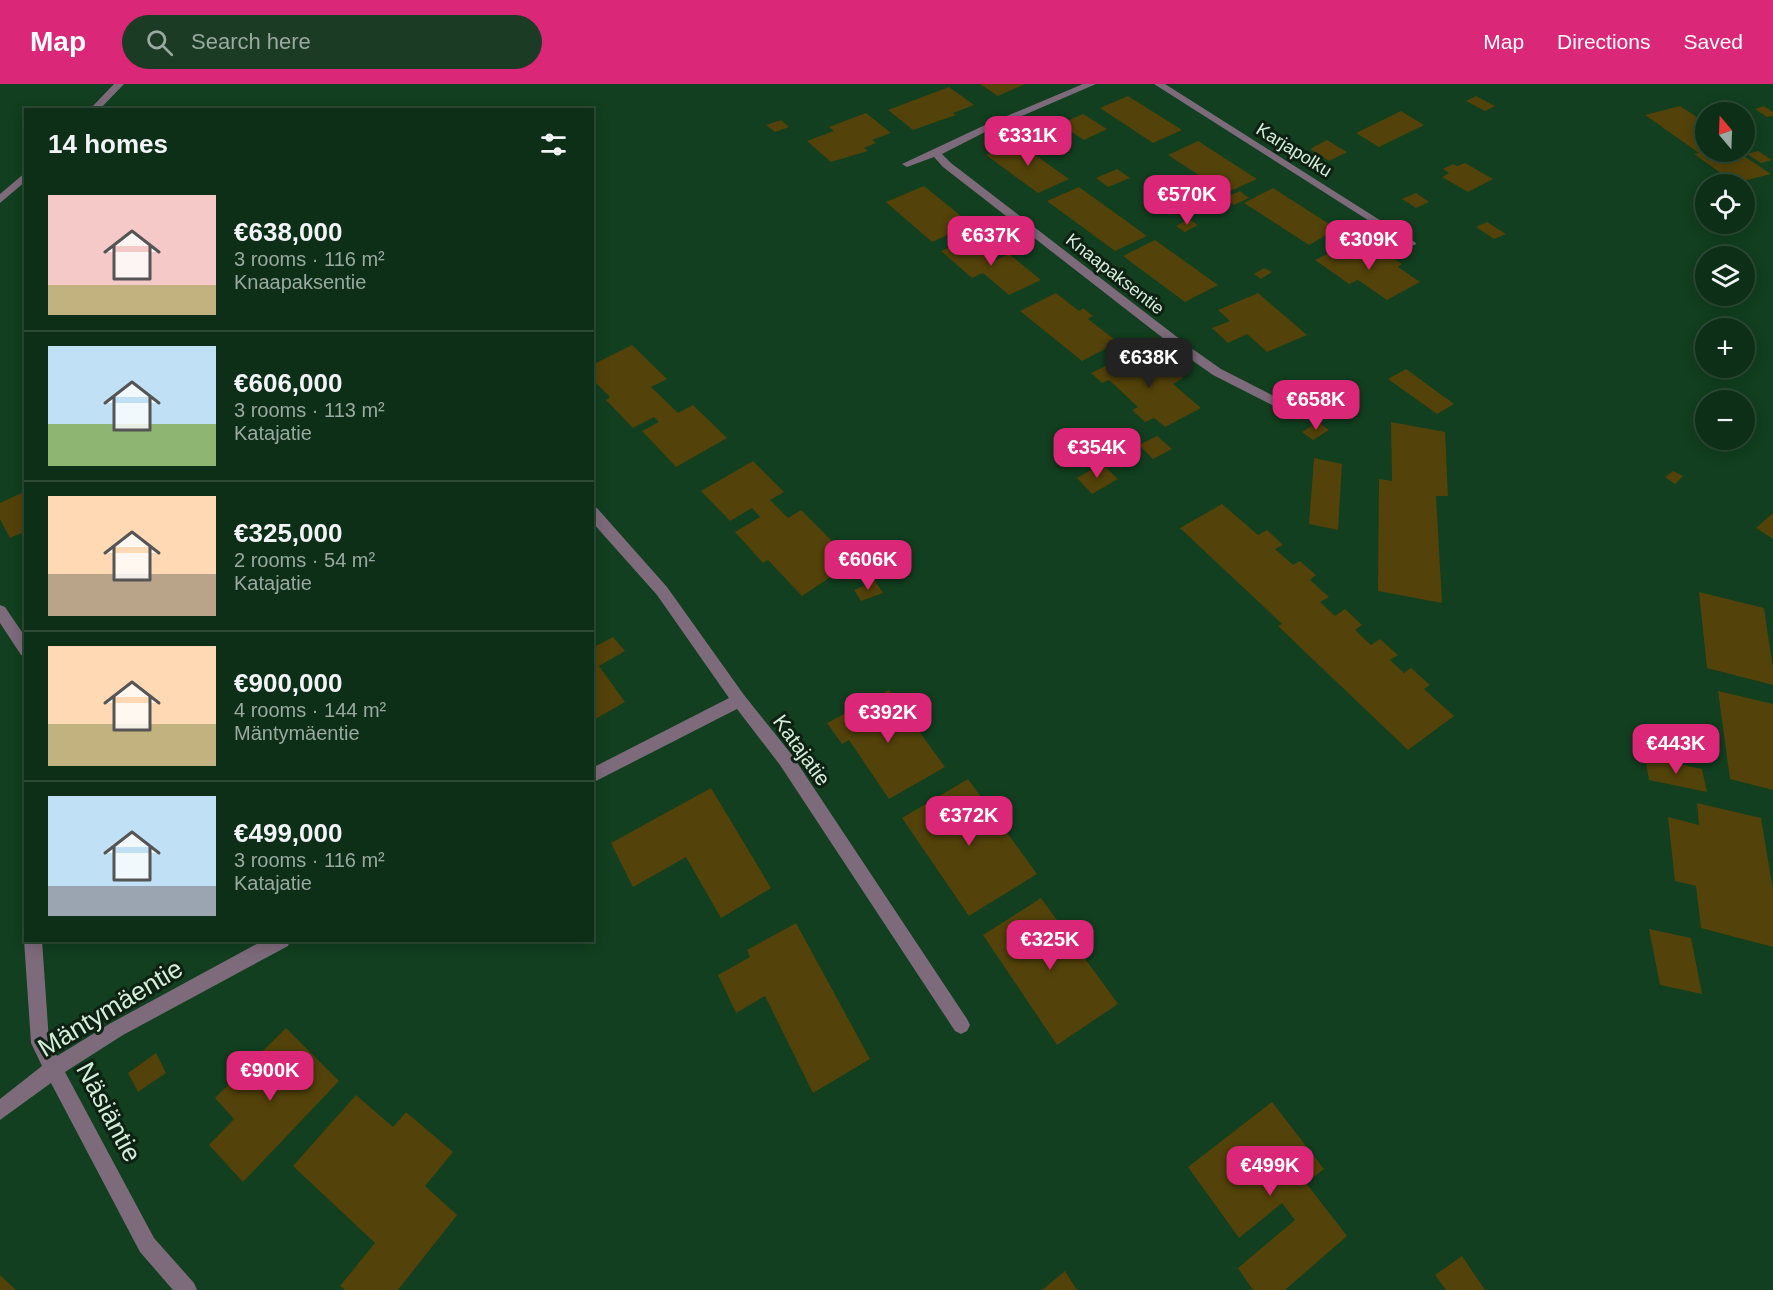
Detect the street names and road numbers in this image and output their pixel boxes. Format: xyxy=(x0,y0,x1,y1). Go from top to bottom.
street label: Karjapolku xyxy=(1253,119,1335,181)
street label: Knaapaksentie xyxy=(1062,229,1168,319)
street label: Katajatie xyxy=(769,710,835,790)
street label: Mäntymäentie xyxy=(32,953,188,1063)
street label: Näsiäntie xyxy=(70,1057,148,1167)

